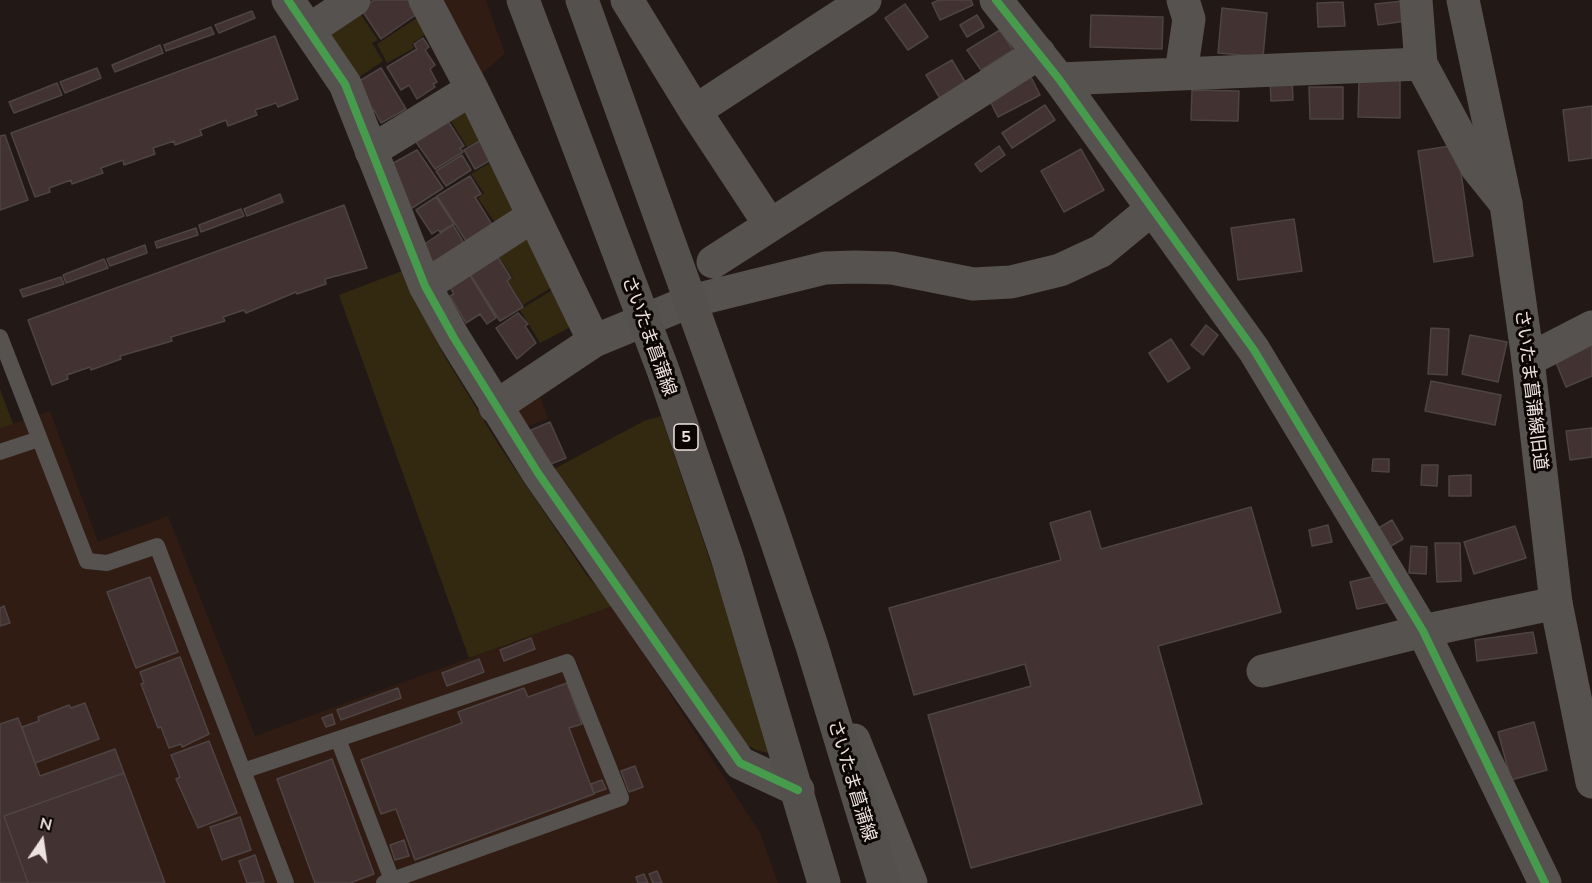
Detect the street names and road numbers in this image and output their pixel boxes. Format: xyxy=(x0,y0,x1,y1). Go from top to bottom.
street label: さいたま菖蒲線 xyxy=(617,273,681,399)
street label: さいたま菖蒲線旧道 xyxy=(1510,308,1552,472)
road number: 5 xyxy=(674,424,698,450)
street label: さいたま菖蒲線 xyxy=(823,718,881,844)

